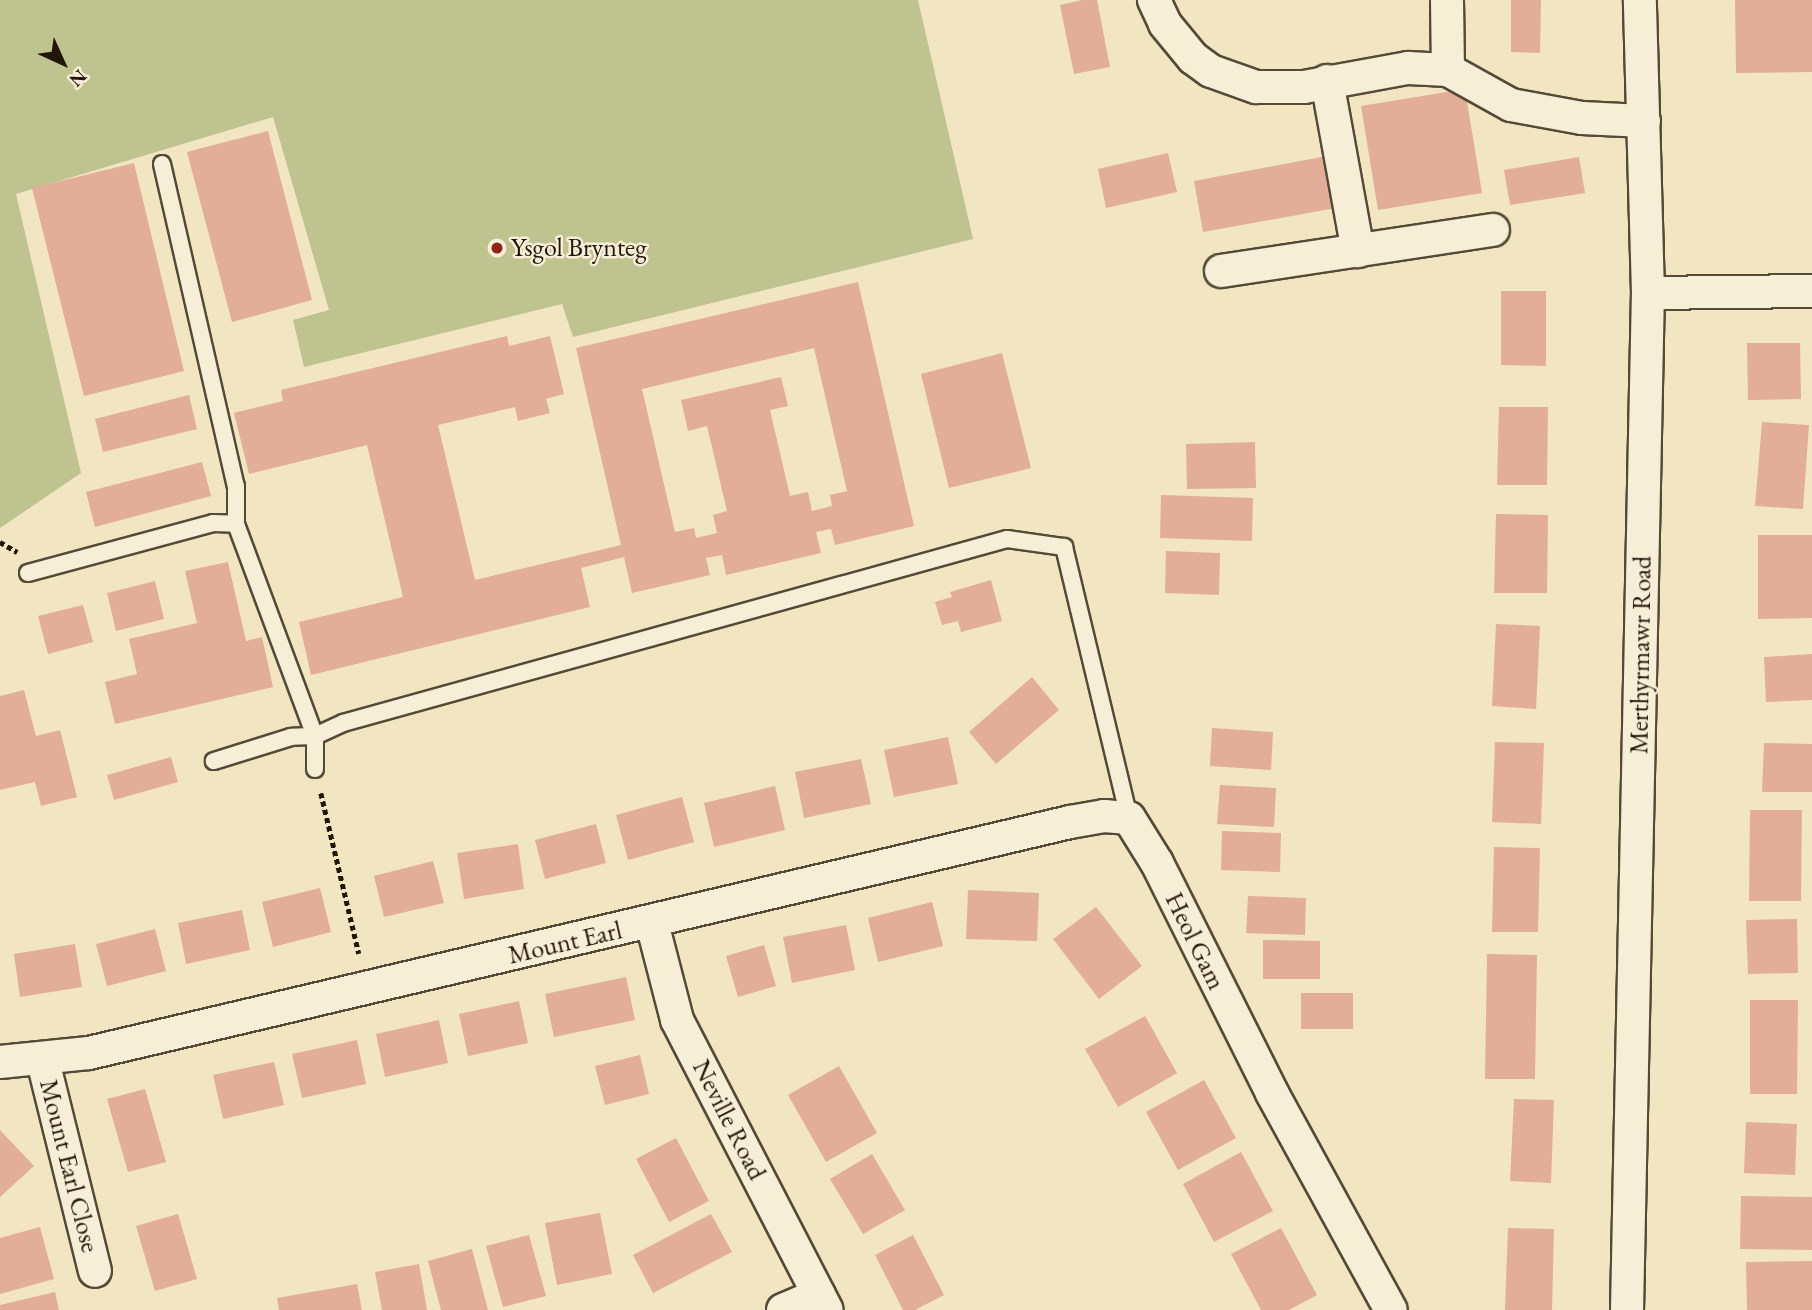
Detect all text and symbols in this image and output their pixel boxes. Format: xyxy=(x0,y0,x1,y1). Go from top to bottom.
north arrow xyxy=(28,28,98,98)
text: N xyxy=(64,64,92,92)
place label: Ysgol Brynteg xyxy=(511,232,647,264)
marker: Ysgol Brynteg xyxy=(489,240,505,256)
street label: Merthyrmawr Road xyxy=(1624,555,1658,755)
street label: Heol Gam xyxy=(1158,887,1232,995)
street label: Mount Earl xyxy=(505,915,625,971)
street label: Neville Road xyxy=(685,1055,773,1185)
street label: Mount Earl Close xyxy=(32,1076,106,1256)

